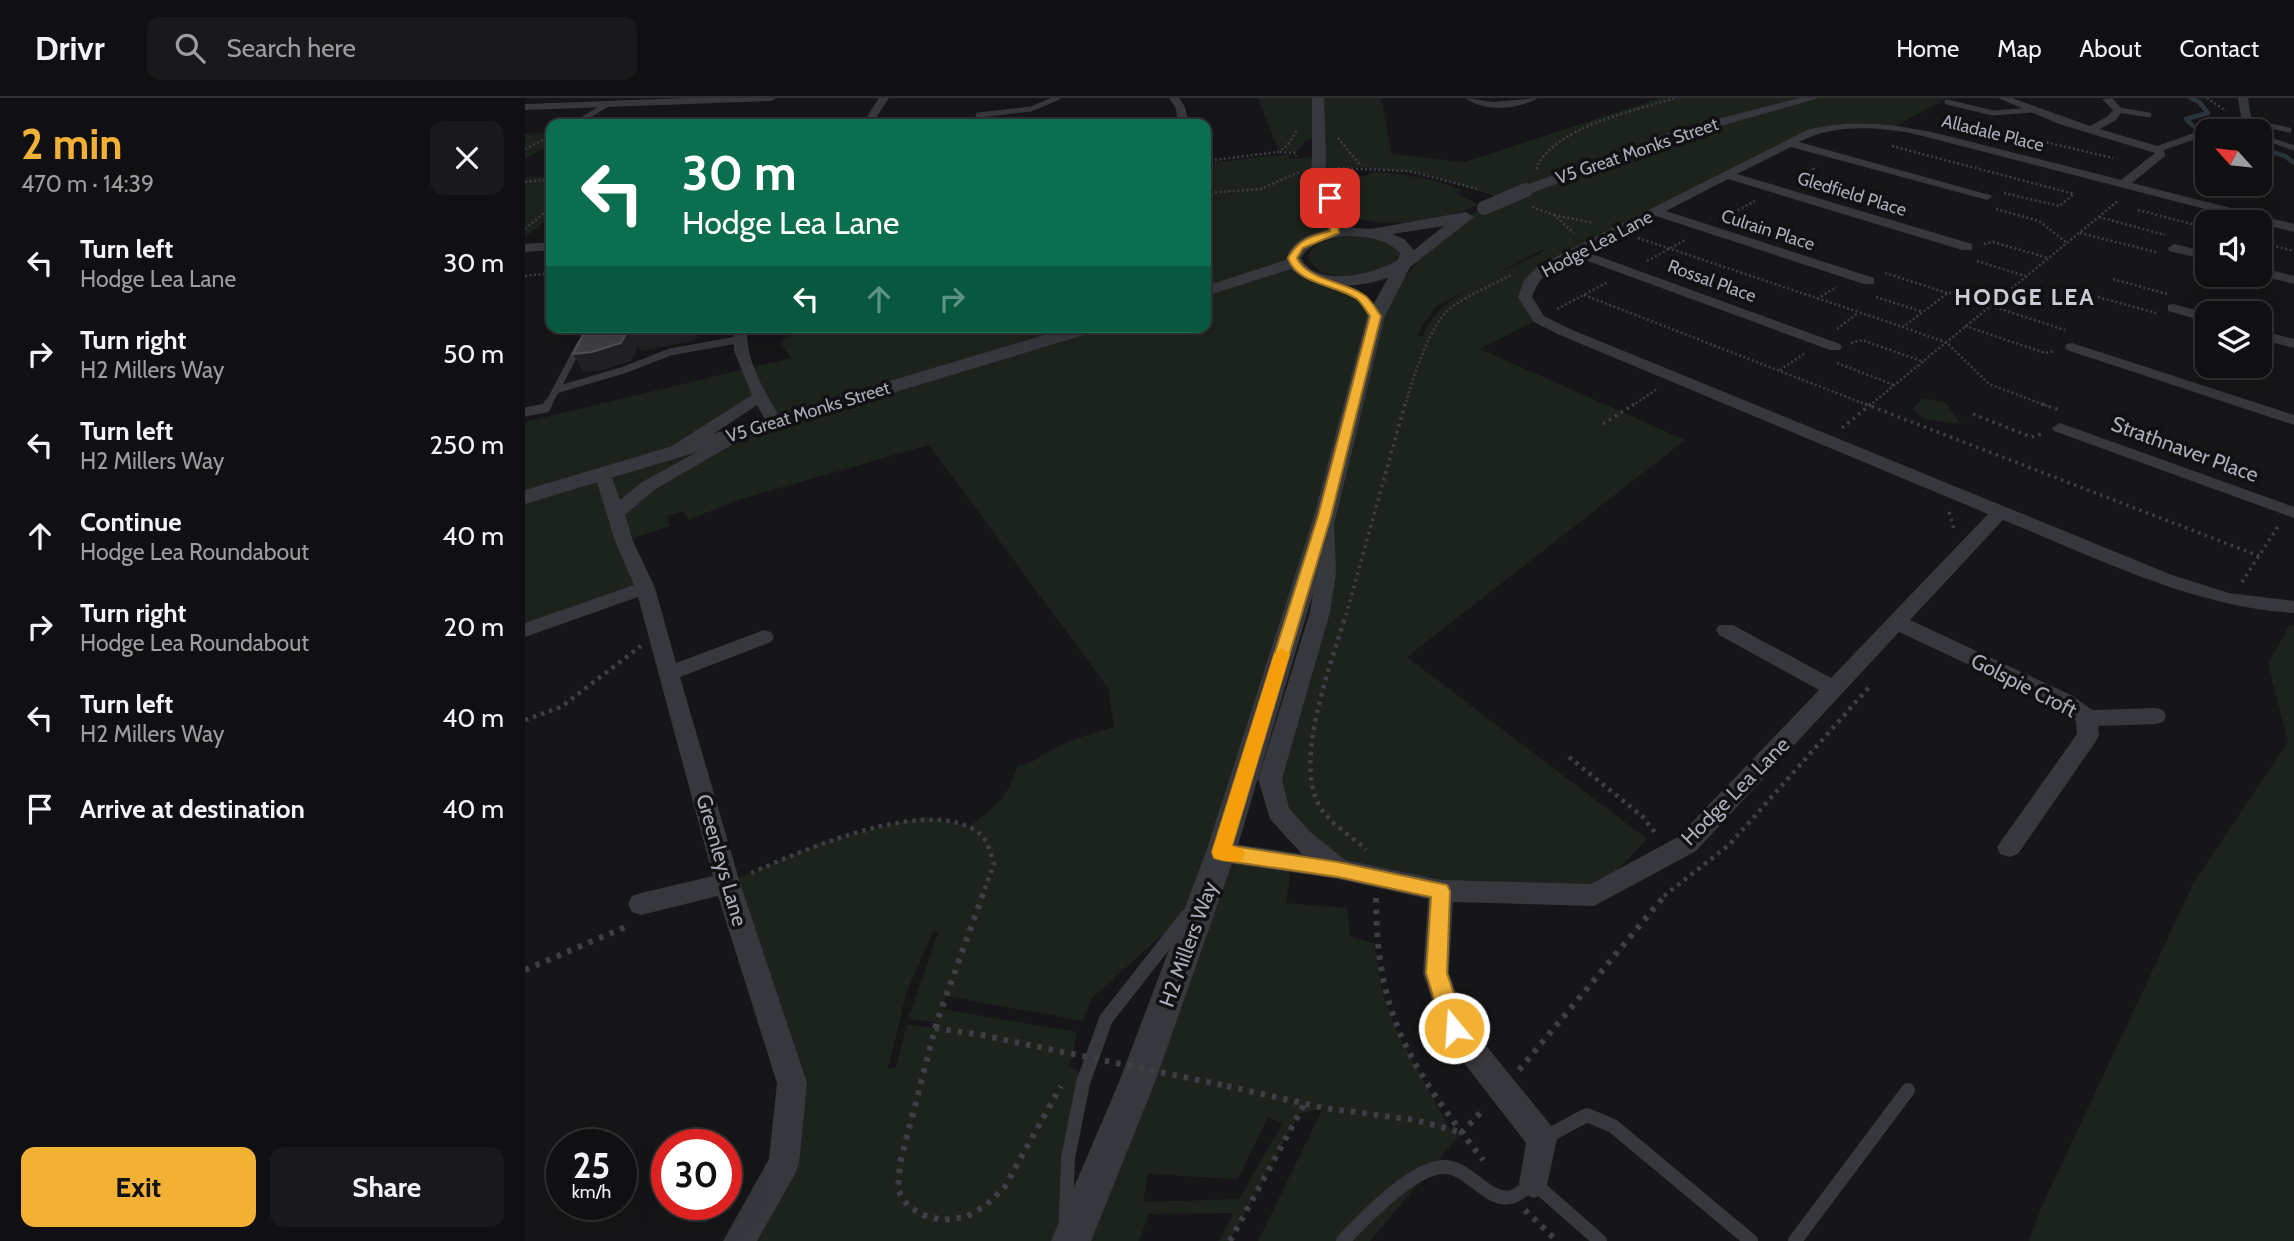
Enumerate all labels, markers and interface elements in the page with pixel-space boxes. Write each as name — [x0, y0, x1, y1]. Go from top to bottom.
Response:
search box — [147, 17, 637, 80]
text: Drivr — [35, 28, 105, 68]
icon: search — [171, 29, 209, 67]
text: Search here — [227, 32, 356, 64]
text: Home — [1896, 34, 1959, 63]
text: Map — [1997, 34, 2042, 63]
text: About — [2080, 34, 2142, 63]
text: Contact — [2180, 34, 2259, 63]
street label: Alladale Place — [1940, 110, 2046, 156]
street label: V5 Great Monks Street — [1553, 113, 1721, 189]
text: 2 min — [21, 118, 122, 170]
north arrow — [2195, 119, 2271, 196]
map controls — [2195, 119, 2272, 378]
button: close — [430, 121, 504, 195]
text: 30 m — [682, 143, 797, 202]
icon: left — [567, 147, 658, 238]
street label: Gledfield Place — [1795, 167, 1909, 221]
pin — [1300, 168, 1360, 228]
text: 470 m · 14:39 — [21, 170, 154, 198]
icon: arrive — [1311, 179, 1349, 217]
text: Hodge Lea Lane — [682, 203, 899, 242]
street label: Culrain Place — [1718, 205, 1818, 255]
street label: Hodge Lea Lane — [1538, 206, 1656, 282]
button: sound — [2195, 210, 2272, 287]
text: Turn left — [80, 233, 173, 265]
icon: left — [21, 244, 59, 282]
text: 30 m — [443, 247, 504, 279]
street label: Rossal Place — [1665, 255, 1759, 307]
text: Hodge Lea Lane — [80, 265, 236, 293]
icon: left — [787, 280, 825, 318]
icon: ahead — [860, 280, 898, 318]
icon: right — [933, 280, 971, 318]
district label: HODGE LEA — [1954, 283, 2096, 311]
button: layers — [2195, 301, 2272, 378]
text: Turn right — [80, 324, 186, 356]
icon: right — [21, 335, 59, 373]
text: 50 m — [443, 338, 504, 370]
text: H2 Millers Way — [80, 356, 224, 384]
street label: V5 Great Monks Street — [723, 377, 893, 447]
street label: Strathnaver Place — [2108, 411, 2262, 487]
text: Turn left — [80, 415, 173, 447]
icon: left — [21, 426, 59, 464]
text: 250 m — [430, 429, 504, 461]
text: H2 Millers Way — [80, 447, 224, 475]
text: Continue — [80, 506, 182, 538]
icon: ahead — [21, 517, 59, 555]
text: 40 m — [442, 520, 504, 552]
text: Hodge Lea Roundabout — [80, 538, 309, 566]
text: Turn right — [80, 597, 186, 629]
icon: right — [21, 608, 59, 646]
text: 20 m — [444, 611, 504, 643]
text: Hodge Lea Roundabout — [80, 629, 309, 657]
street label: Golspie Croft — [1967, 648, 2081, 722]
text: Turn left — [80, 688, 173, 720]
icon: left — [21, 699, 59, 737]
text: 40 m — [442, 702, 504, 734]
text: H2 Millers Way — [80, 720, 224, 748]
street label: Hodge Lea Lane — [1676, 732, 1794, 850]
icon: arrive — [21, 790, 59, 828]
street label: Greenleys Lane — [691, 791, 753, 929]
text: Arrive at destination — [80, 793, 305, 825]
text: 40 m — [442, 793, 504, 825]
street label: H2 Millers Way — [1154, 877, 1222, 1010]
position arrow — [1417, 991, 1491, 1065]
speed limit sign: 30 — [651, 1129, 742, 1220]
text: 25 — [573, 1144, 610, 1187]
button: Exit — [21, 1147, 256, 1227]
button: Share — [270, 1147, 504, 1227]
text: km/h — [572, 1181, 611, 1203]

